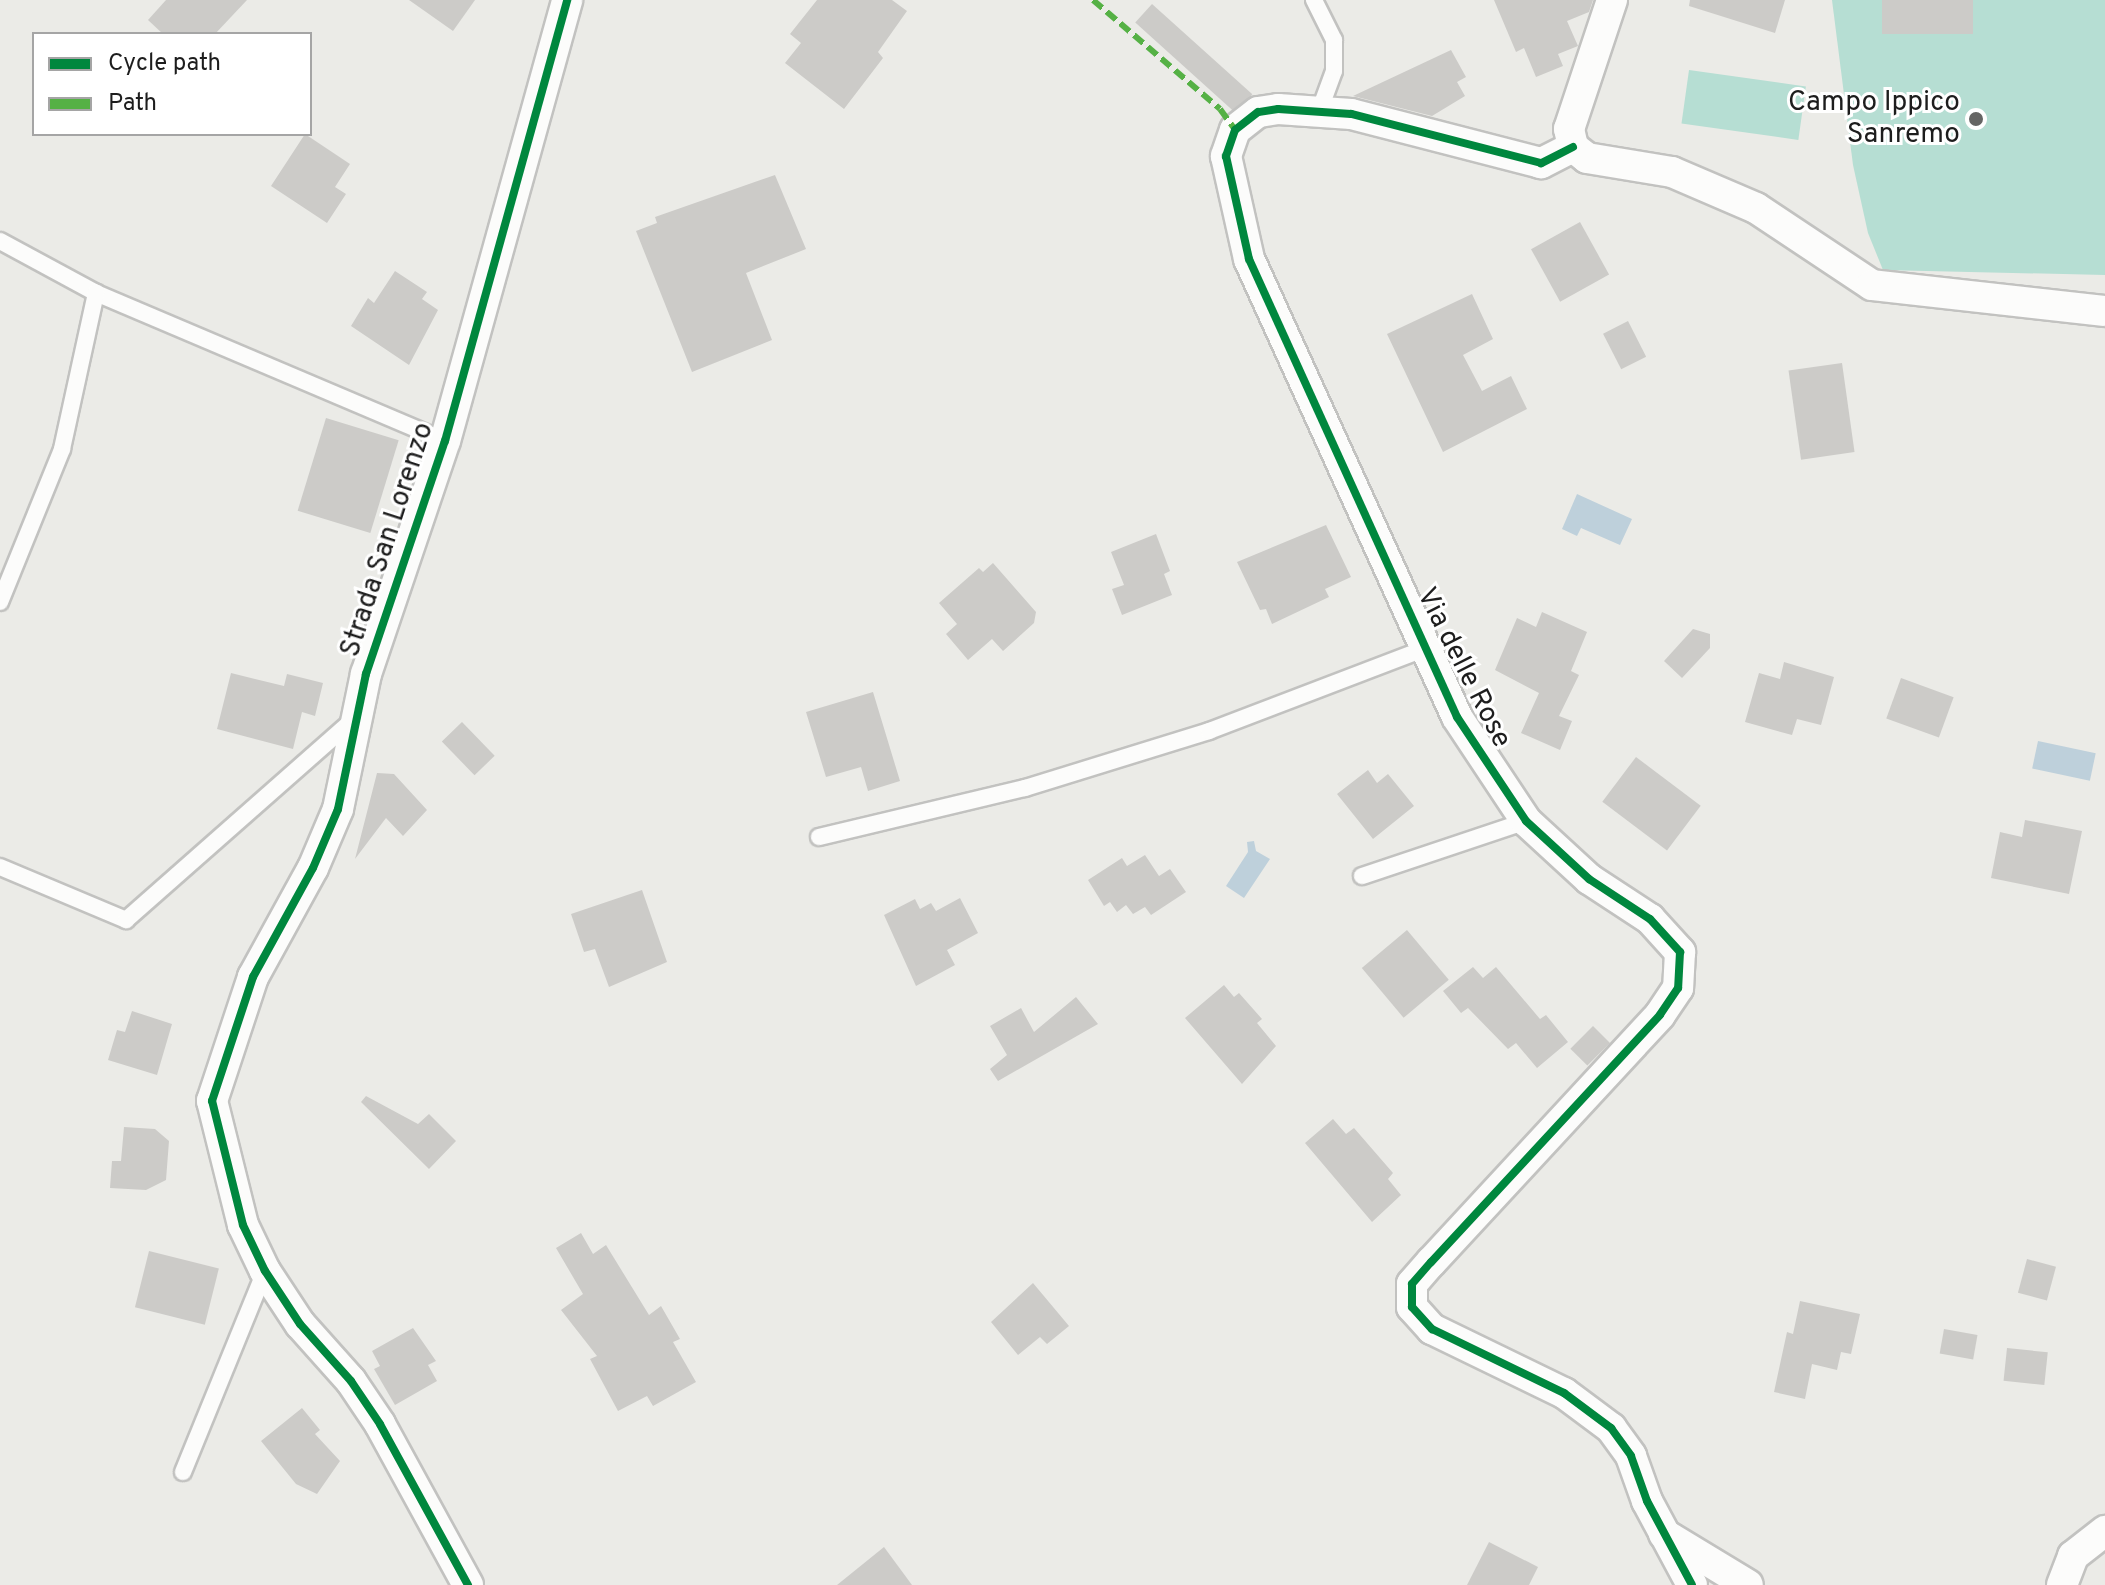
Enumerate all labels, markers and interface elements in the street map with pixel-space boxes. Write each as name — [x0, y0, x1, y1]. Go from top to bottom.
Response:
legend — [32, 32, 312, 136]
text: Cycle path — [108, 49, 221, 79]
place label: Campo Ippico Sanremo — [1788, 86, 1960, 152]
text: Path — [108, 89, 157, 119]
marker: Campo Ippico Sanremo — [1967, 110, 1985, 128]
street label: Strada San Lorenzo — [334, 418, 442, 662]
street label: Via delle Rose — [1408, 582, 1518, 754]

